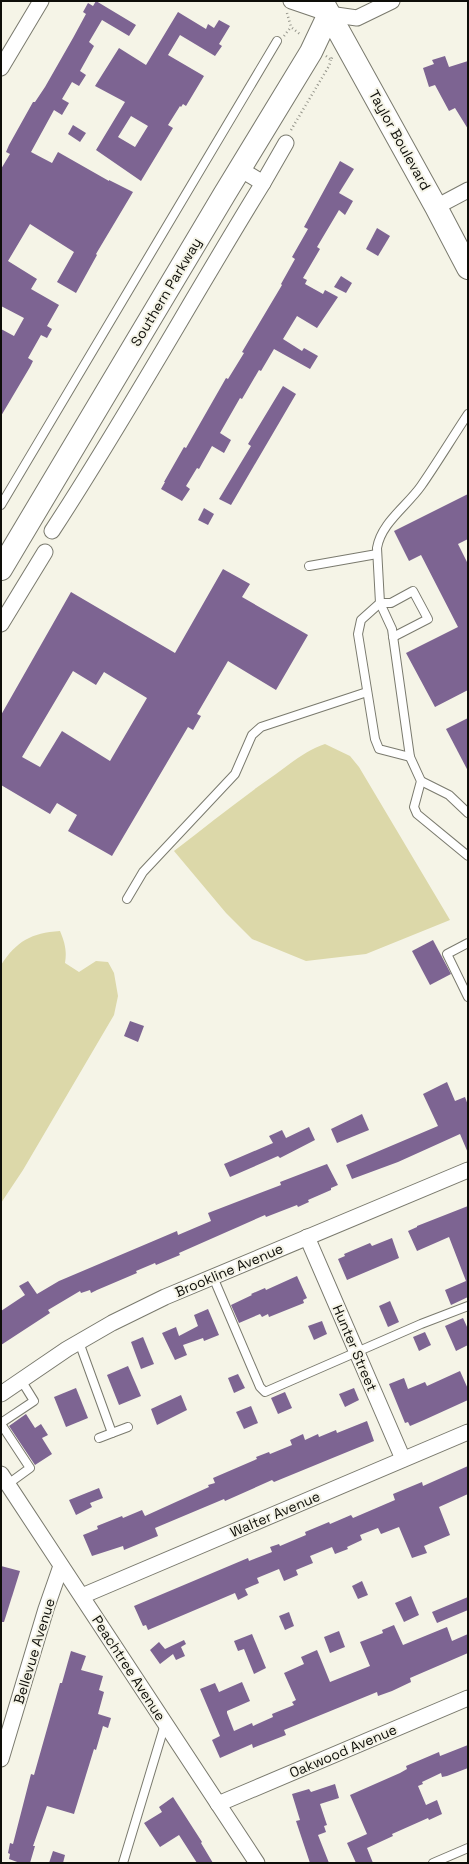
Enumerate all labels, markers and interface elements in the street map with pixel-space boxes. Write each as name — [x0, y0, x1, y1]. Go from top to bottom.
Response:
street label: Taylor Boulevard — [365, 87, 435, 193]
street label: Southern Parkway — [127, 235, 205, 349]
street label: Brookline Avenue — [172, 1239, 286, 1301]
street label: Hunter Street — [329, 1302, 381, 1394]
street label: Walter Avenue — [227, 1487, 323, 1541]
street label: Bellevue Avenue — [9, 1596, 59, 1706]
street label: Peachtree Avenue — [88, 1612, 170, 1724]
street label: Oakwood Avenue — [286, 1720, 400, 1782]

